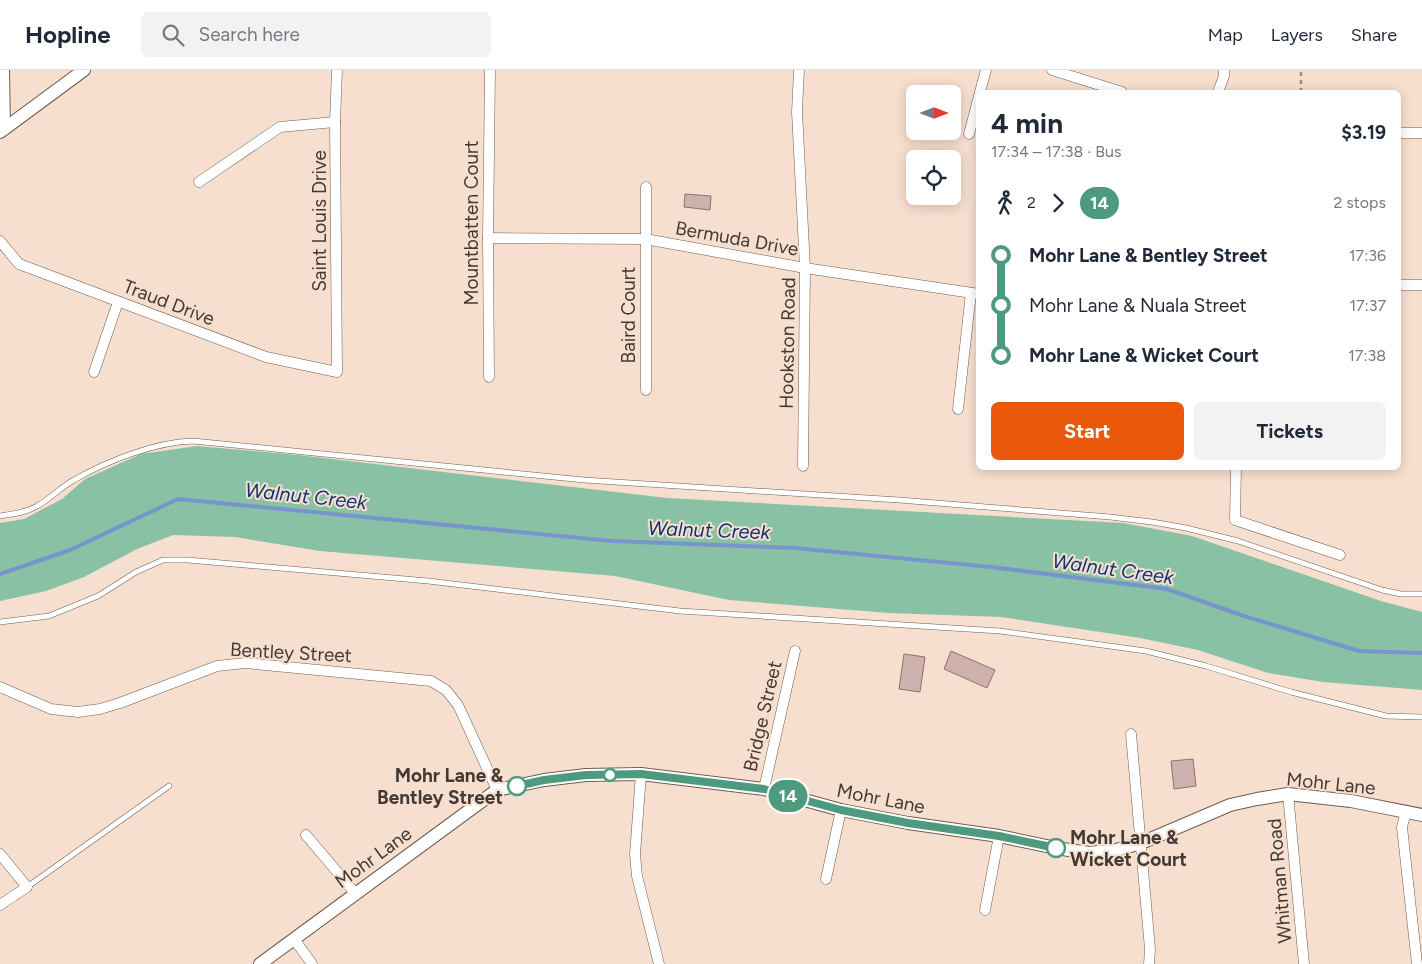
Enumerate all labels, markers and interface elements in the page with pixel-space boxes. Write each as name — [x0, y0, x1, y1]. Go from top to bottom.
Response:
search box — [141, 12, 491, 57]
text: Hopline — [25, 20, 111, 49]
icon: search — [159, 21, 187, 49]
text: Search here — [199, 23, 300, 46]
text: Map — [1208, 24, 1243, 46]
text: Layers — [1271, 24, 1323, 46]
text: Share — [1351, 24, 1397, 46]
north arrow — [906, 85, 961, 140]
map controls — [906, 85, 961, 205]
text: 4 min — [991, 106, 1063, 140]
text: $3.19 — [1341, 121, 1386, 144]
street label: Mountbatten Court — [460, 140, 483, 306]
text: 17:34 – 17:38 · Bus — [991, 142, 1122, 161]
street label: Saint Louis Drive — [308, 150, 331, 292]
button: locate — [906, 150, 961, 205]
icon: walk — [991, 189, 1019, 217]
icon: forward — [1044, 189, 1072, 217]
text: 14 — [1090, 192, 1109, 214]
text: 2 — [1027, 193, 1036, 212]
text: 2 stops — [1333, 193, 1386, 212]
street label: Bermuda Drive — [674, 216, 800, 261]
text: Mohr Lane & Bentley Street — [1029, 244, 1268, 267]
text: 17:36 — [1349, 246, 1386, 265]
street label: Baird Court — [617, 267, 640, 363]
street label: Traud Drive — [120, 275, 218, 330]
street label: Hookston Road — [775, 277, 800, 409]
text: Mohr Lane & Nuala Street — [1029, 294, 1247, 317]
text: 17:37 — [1349, 296, 1386, 315]
text: Mohr Lane & Wicket Court — [1029, 344, 1259, 367]
text: 17:38 — [1348, 346, 1386, 365]
button: Start — [991, 402, 1184, 460]
button: Tickets — [1194, 402, 1386, 460]
water label: Walnut Creek — [244, 478, 369, 514]
water label: Walnut Creek — [647, 516, 772, 544]
water label: Walnut Creek — [1051, 549, 1177, 590]
street label: Bentley Street — [229, 638, 352, 667]
street label: Bridge Street — [739, 658, 786, 774]
place label: Mohr Lane & Bentley Street — [377, 764, 504, 809]
street label: Mohr Lane — [1285, 767, 1377, 800]
unlabelled marker — [603, 768, 617, 782]
marker: Mohr Lane & Bentley Street — [507, 776, 527, 796]
street label: Mohr Lane — [835, 779, 927, 818]
line badge: 14 — [766, 780, 810, 812]
text: 14 — [779, 785, 798, 807]
street label: Whitman Road — [1263, 818, 1296, 944]
street label: Mohr Lane — [330, 822, 416, 893]
place label: Mohr Lane & Wicket Court — [1070, 826, 1187, 871]
marker: Mohr Lane & Wicket Court — [1046, 838, 1066, 858]

